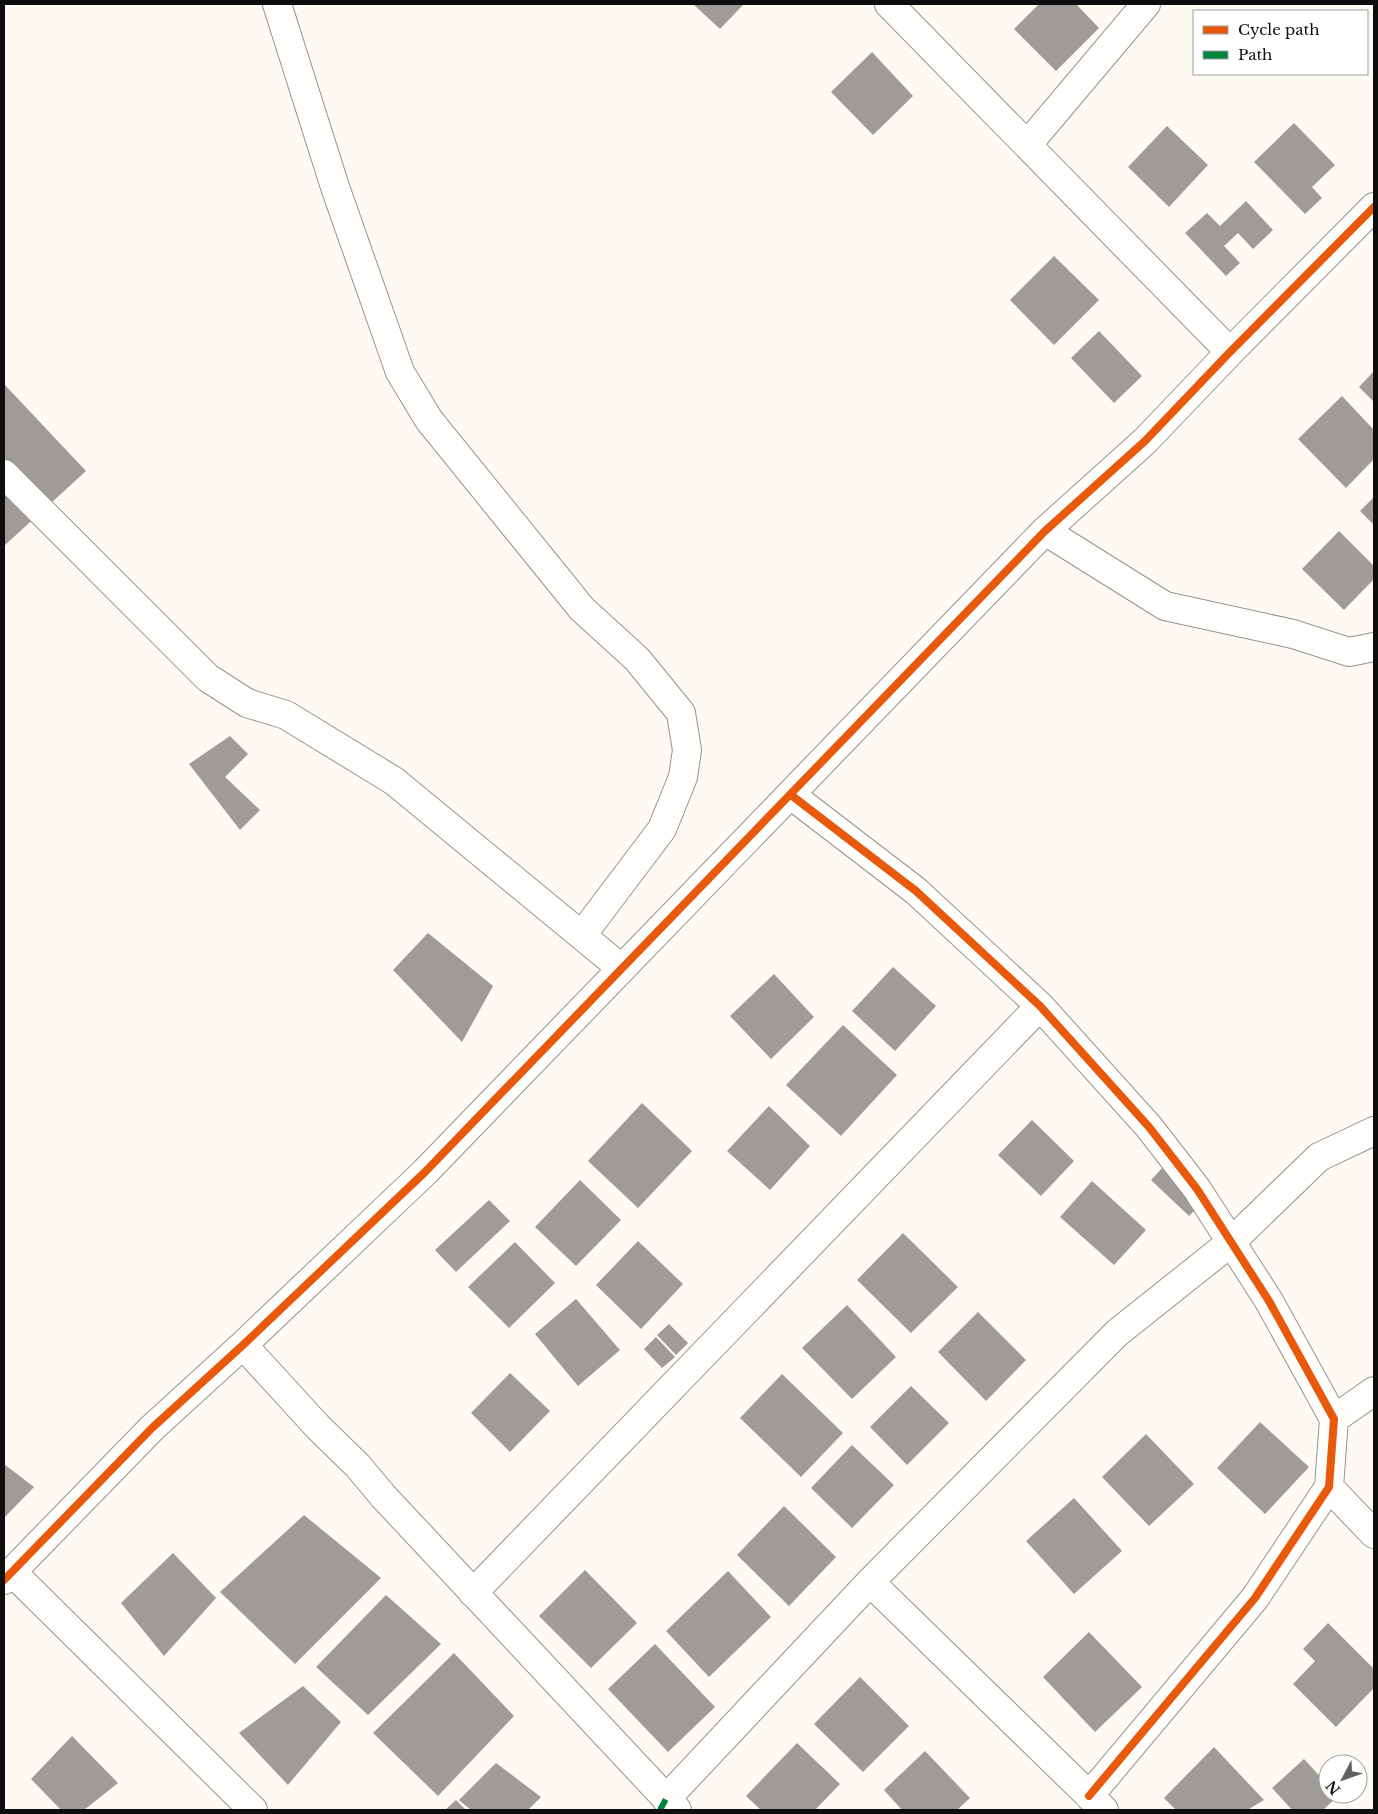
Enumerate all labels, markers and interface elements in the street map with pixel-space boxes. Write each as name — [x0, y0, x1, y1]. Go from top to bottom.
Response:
legend — [1193, 10, 1368, 75]
text: Cycle path — [1238, 20, 1320, 39]
text: Path — [1238, 45, 1272, 64]
north arrow — [1318, 1754, 1368, 1804]
text: N — [1322, 1777, 1344, 1798]

